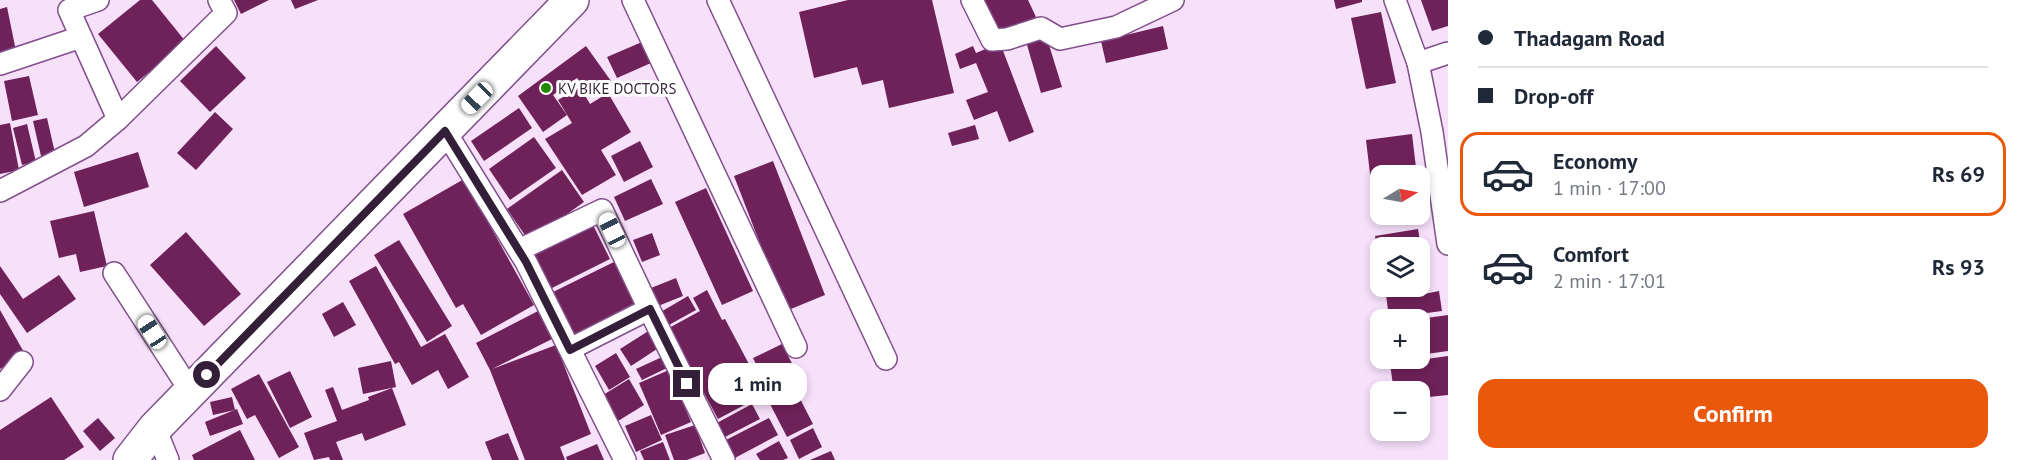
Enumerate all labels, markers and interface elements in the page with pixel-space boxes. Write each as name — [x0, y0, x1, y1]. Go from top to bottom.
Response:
text: Thadagam Road — [1514, 24, 1665, 52]
car — [458, 79, 496, 117]
place label: KV BIKE DOCTORS — [558, 79, 677, 98]
marker: KV BIKE DOCTORS — [539, 81, 553, 95]
text: Drop-off — [1514, 82, 1593, 110]
icon: car — [1481, 147, 1535, 201]
text: Economy — [1553, 147, 1637, 175]
text: Rs 69 — [1932, 160, 1985, 188]
north arrow — [1370, 165, 1430, 225]
map controls — [1370, 165, 1430, 441]
text: 1 min · 17:00 — [1553, 175, 1666, 201]
car — [596, 210, 628, 250]
button: layers — [1370, 237, 1430, 297]
icon: car — [1481, 240, 1535, 294]
text: Comfort — [1553, 240, 1629, 268]
text: Rs 93 — [1932, 253, 1985, 281]
text: 2 min · 17:01 — [1553, 268, 1666, 294]
button: + — [1370, 309, 1430, 369]
car — [135, 312, 169, 352]
route start — [193, 361, 220, 388]
callout: 1 min — [708, 363, 807, 405]
route end — [673, 370, 700, 397]
text: 1 min — [733, 371, 782, 397]
button: Confirm — [1478, 379, 1988, 448]
button: − — [1370, 381, 1430, 441]

